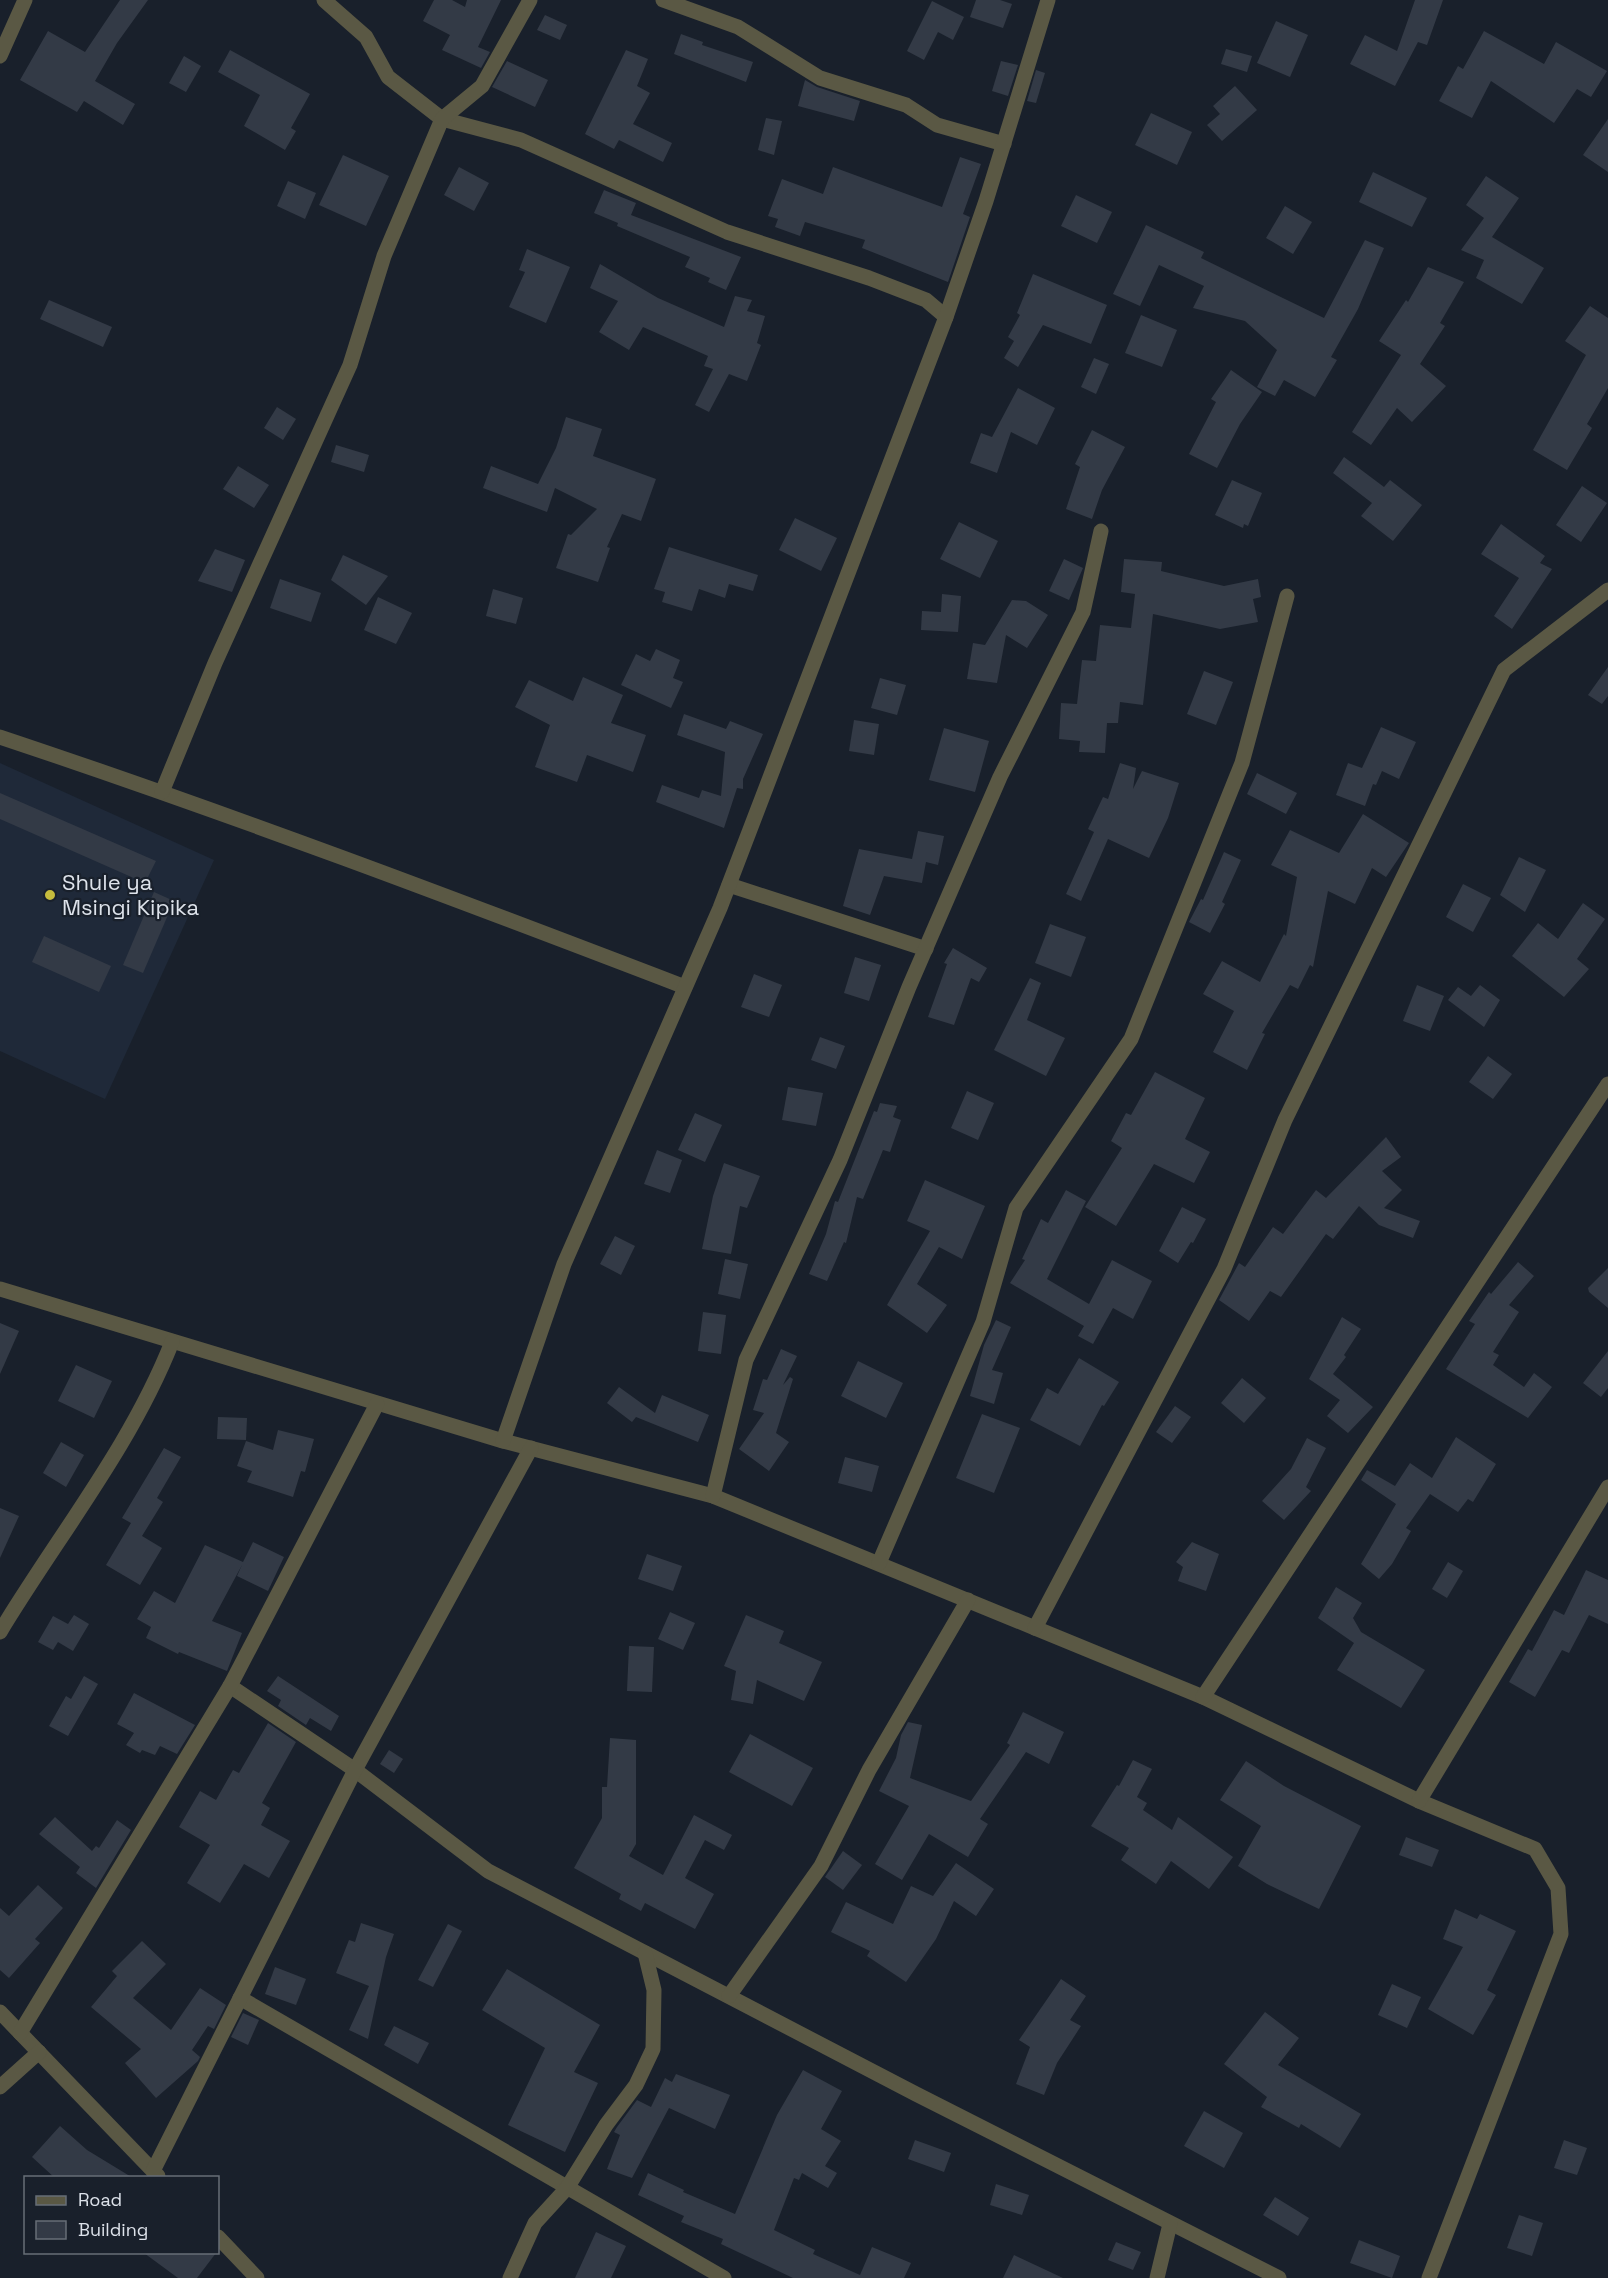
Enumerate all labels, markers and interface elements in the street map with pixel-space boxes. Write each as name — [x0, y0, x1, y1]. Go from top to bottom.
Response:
place label: Shule ya Msingi Kipika — [62, 868, 200, 921]
marker: Shule ya Msingi Kipika — [43, 888, 57, 902]
legend — [24, 2176, 219, 2254]
text: Road — [78, 2188, 122, 2211]
text: Building — [78, 2218, 148, 2241]

